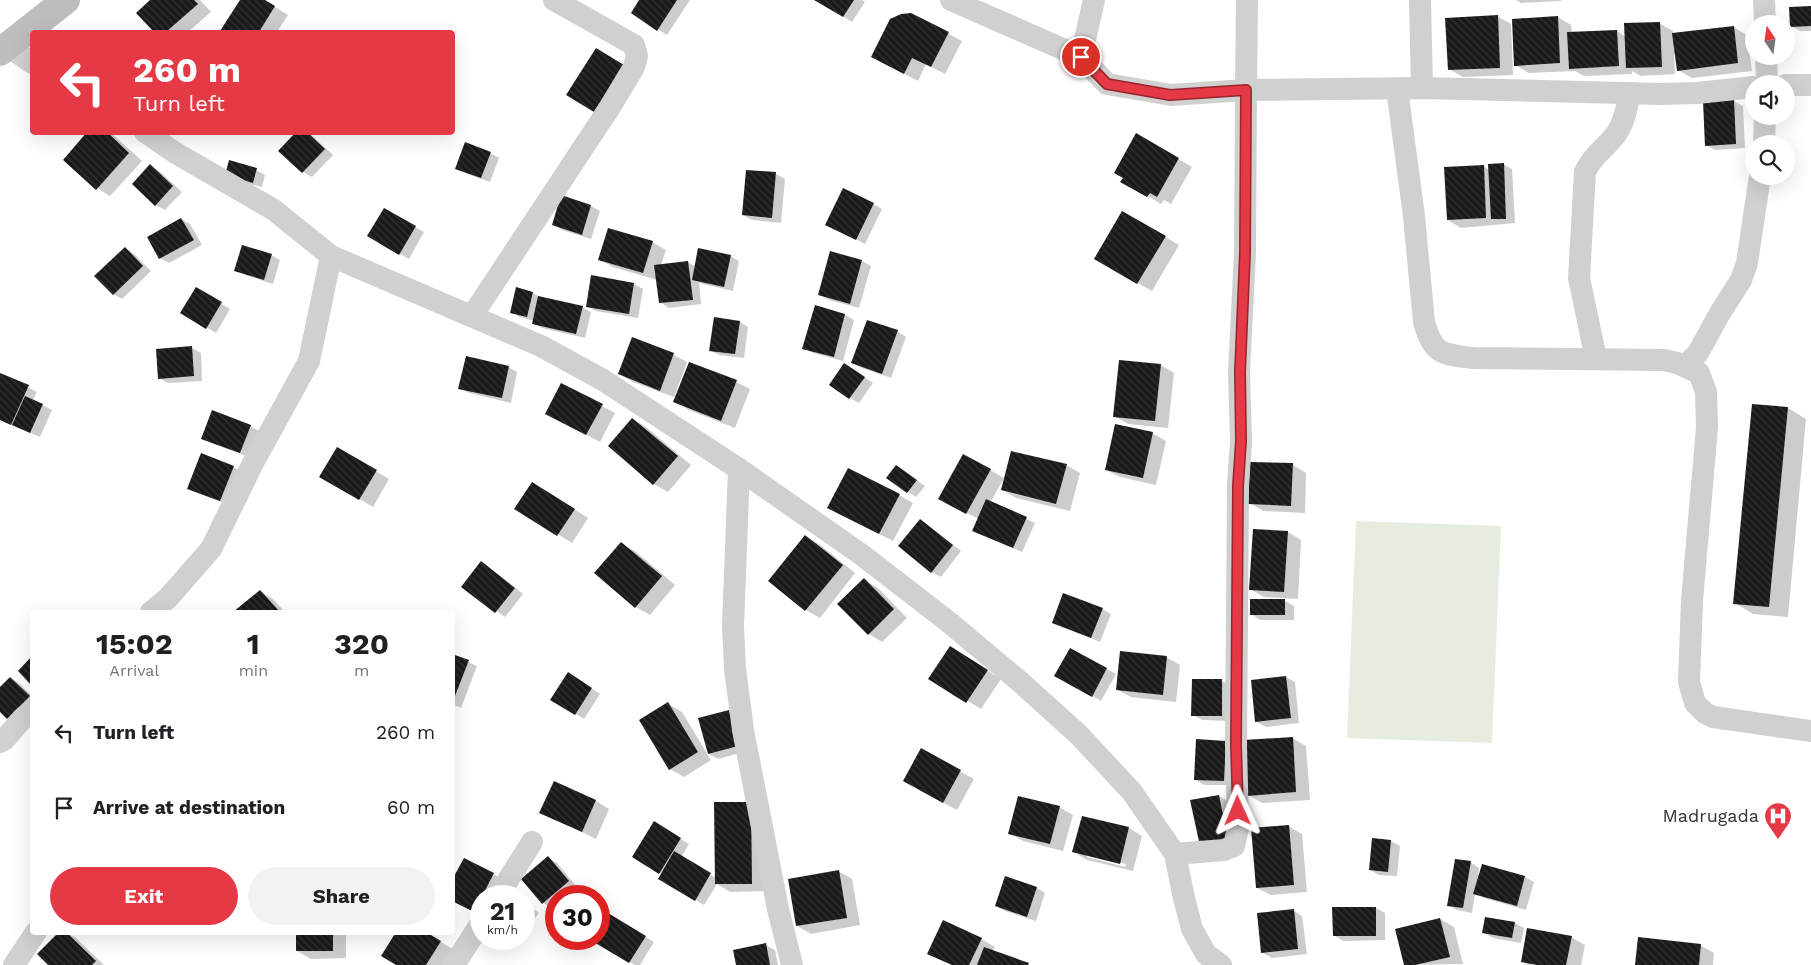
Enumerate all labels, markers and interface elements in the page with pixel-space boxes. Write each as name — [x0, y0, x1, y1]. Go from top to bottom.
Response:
north arrow — [1745, 15, 1795, 65]
map controls — [1745, 15, 1795, 185]
pin — [1060, 36, 1102, 78]
icon: arrive — [1067, 43, 1095, 71]
text: 260 m — [133, 49, 241, 91]
icon: left — [50, 50, 115, 115]
button: sound — [1745, 75, 1795, 125]
text: Turn left — [133, 91, 225, 116]
button: search — [1745, 135, 1795, 185]
text: 15:02 — [96, 626, 173, 661]
text: 1 — [247, 626, 260, 661]
text: 320 — [334, 626, 389, 661]
text: Arrival — [109, 661, 159, 680]
text: min — [239, 661, 268, 680]
text: m — [354, 661, 369, 680]
icon: left — [50, 719, 78, 747]
text: Turn left — [93, 721, 174, 744]
text: 260 m — [376, 721, 435, 744]
position arrow — [1211, 784, 1263, 836]
icon: arrive — [50, 794, 78, 822]
text: Arrive at destination — [93, 796, 285, 819]
text: 60 m — [387, 796, 435, 819]
hospital icon: Madrugada — [1763, 801, 1793, 840]
place label: Madrugada — [1663, 805, 1759, 826]
button: Exit — [50, 867, 238, 925]
button: Share — [248, 867, 435, 925]
speed limit sign: 30 — [545, 885, 610, 950]
text: 21 — [490, 897, 515, 926]
text: km/h — [487, 923, 518, 937]

